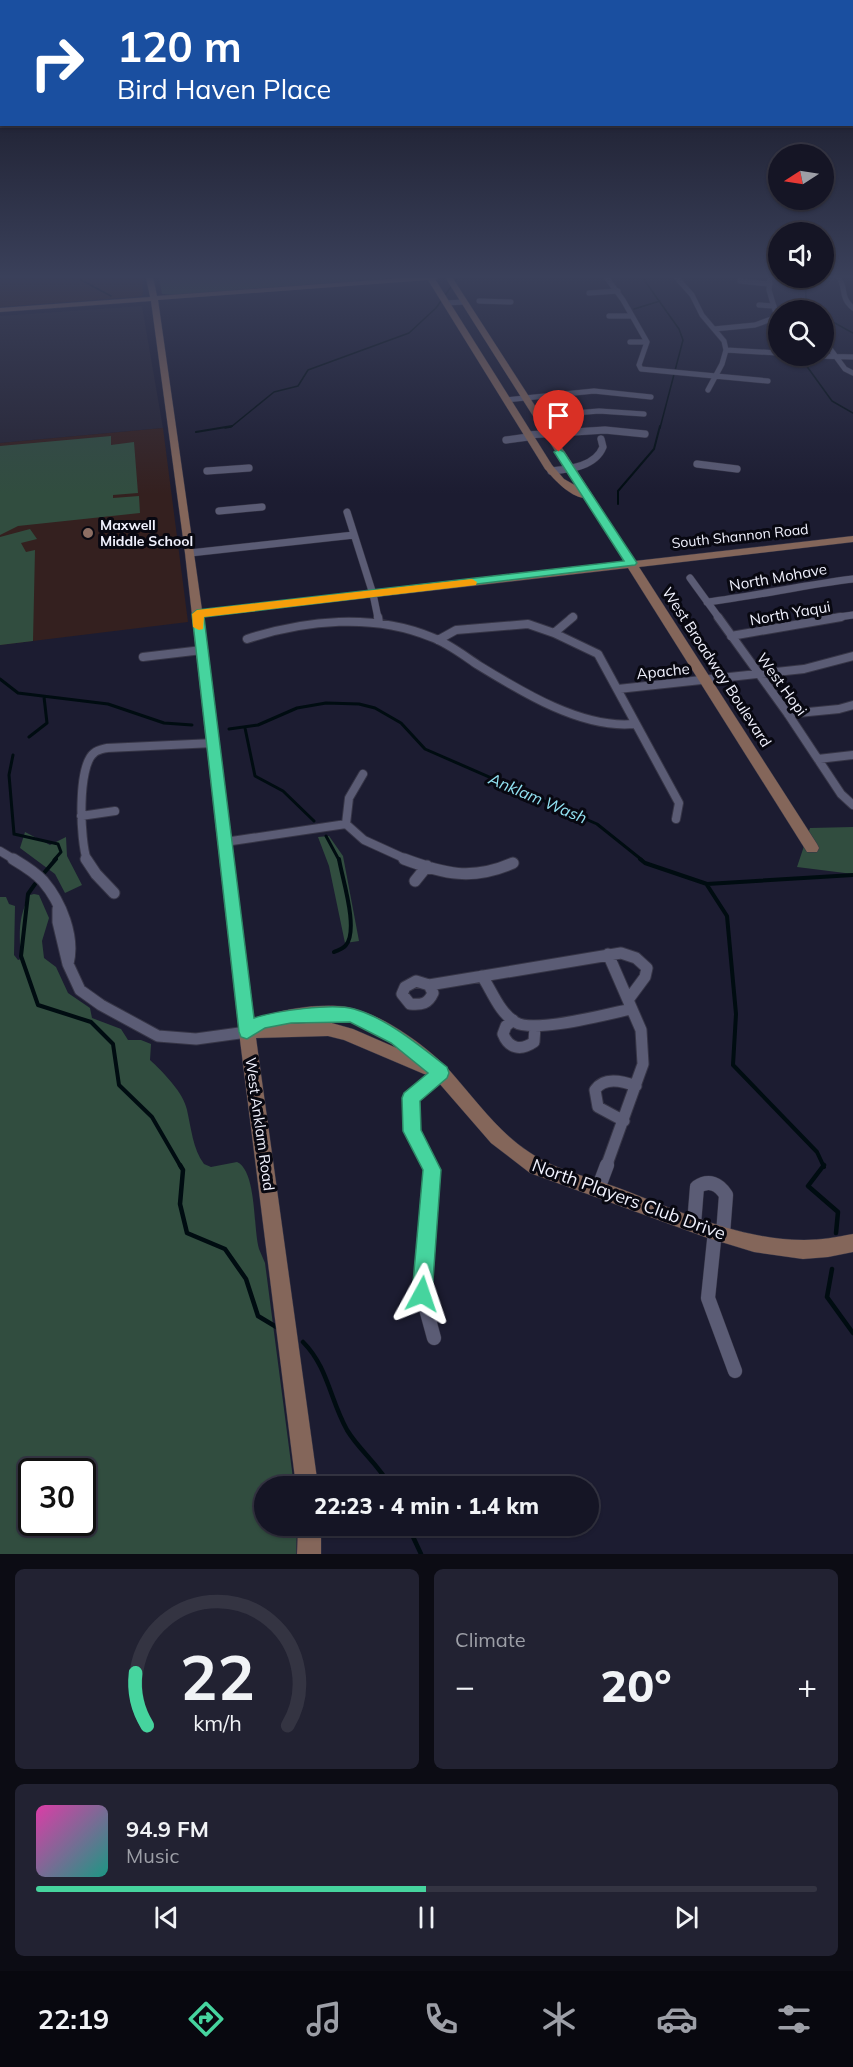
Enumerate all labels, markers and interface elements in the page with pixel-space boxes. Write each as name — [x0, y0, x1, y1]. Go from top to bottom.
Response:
text: 120 m — [117, 20, 242, 73]
icon: right — [18, 24, 96, 102]
text: Bird Haven Place — [117, 72, 331, 106]
north arrow — [768, 144, 834, 210]
map controls — [768, 144, 834, 366]
button: sound — [768, 222, 834, 288]
button: search — [768, 300, 834, 366]
pin — [533, 390, 584, 452]
icon: arrive — [542, 399, 575, 432]
place label: Maxwell Middle School — [100, 516, 193, 550]
street label: South Shannon Road — [671, 520, 809, 552]
marker: Maxwell Middle School — [81, 526, 95, 540]
street label: North Mohave — [728, 559, 828, 595]
street label: West Broadway Boulevard — [658, 584, 776, 750]
street label: North Yaqui — [748, 597, 832, 629]
street label: West Hopi — [753, 649, 811, 719]
street label: Apache — [635, 659, 691, 683]
water label: Anklam Wash — [485, 768, 590, 828]
street label: West Anklam Road — [241, 1056, 279, 1192]
street label: North Players Club Drive — [529, 1153, 729, 1245]
position arrow — [390, 1262, 454, 1326]
speed limit sign: 30 — [18, 1458, 96, 1536]
text: 22:23 · 4 min · 1.4 km — [314, 1492, 539, 1520]
text: Climate — [455, 1627, 526, 1652]
text: 22 — [180, 1637, 254, 1716]
text: 20° — [600, 1657, 672, 1713]
text: − — [455, 1665, 475, 1706]
text: + — [797, 1665, 817, 1706]
text: km/h — [193, 1709, 241, 1736]
text: 94.9 FM — [126, 1815, 209, 1843]
text: Music — [126, 1843, 179, 1868]
icon: previous — [150, 1901, 183, 1934]
icon: pause — [410, 1901, 443, 1934]
icon: next — [670, 1901, 703, 1934]
icon: directions — [185, 1998, 227, 2040]
icon: music — [303, 1998, 345, 2040]
icon: phone — [420, 1998, 462, 2040]
icon: climate — [538, 1998, 580, 2040]
icon: car — [656, 1998, 698, 2040]
icon: filters — [773, 1998, 815, 2040]
text: 22:19 — [38, 2002, 109, 2036]

